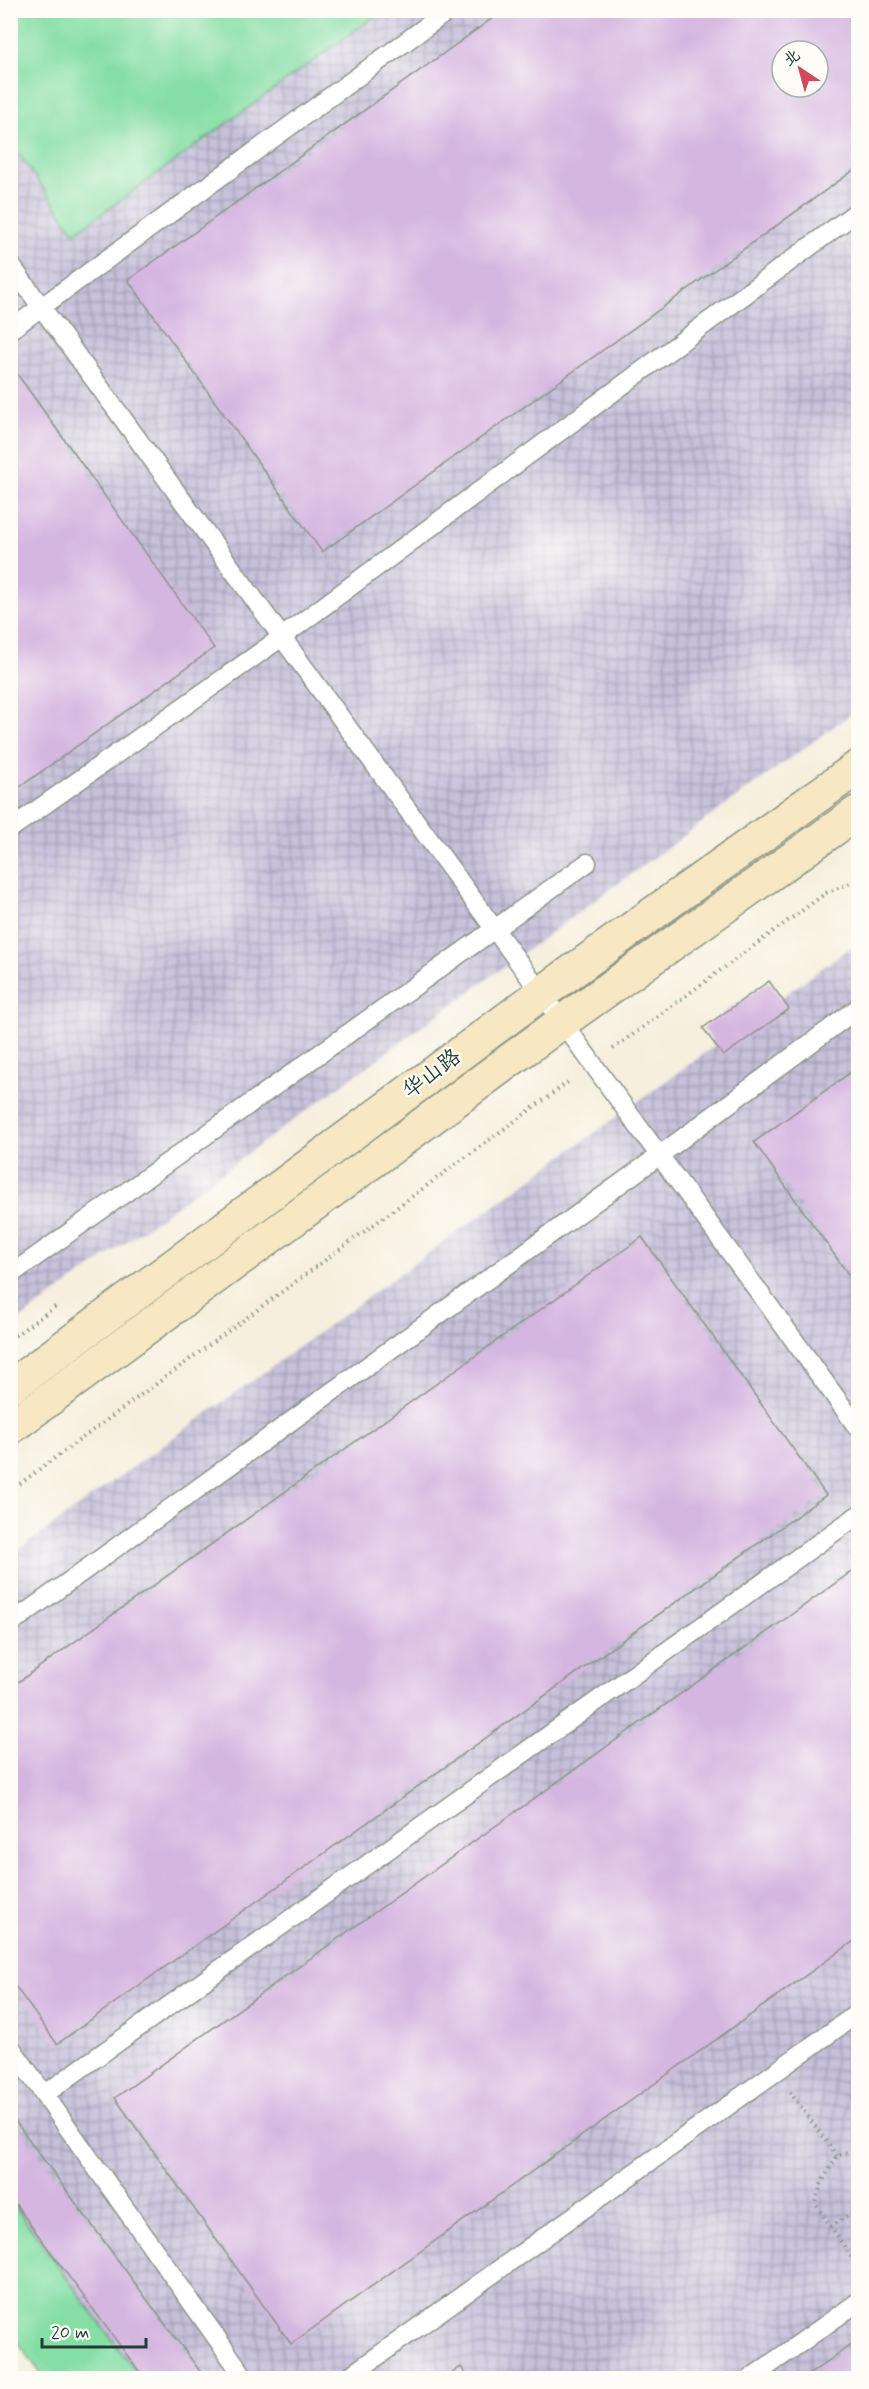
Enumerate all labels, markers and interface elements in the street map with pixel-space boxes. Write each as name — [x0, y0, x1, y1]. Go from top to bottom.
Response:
north arrow — [770, 39, 830, 99]
text: 北 — [779, 45, 805, 71]
street label: 华山路 — [397, 1043, 467, 1105]
scale bar — [42, 2311, 146, 2349]
text: 20 m — [51, 2321, 89, 2345]

